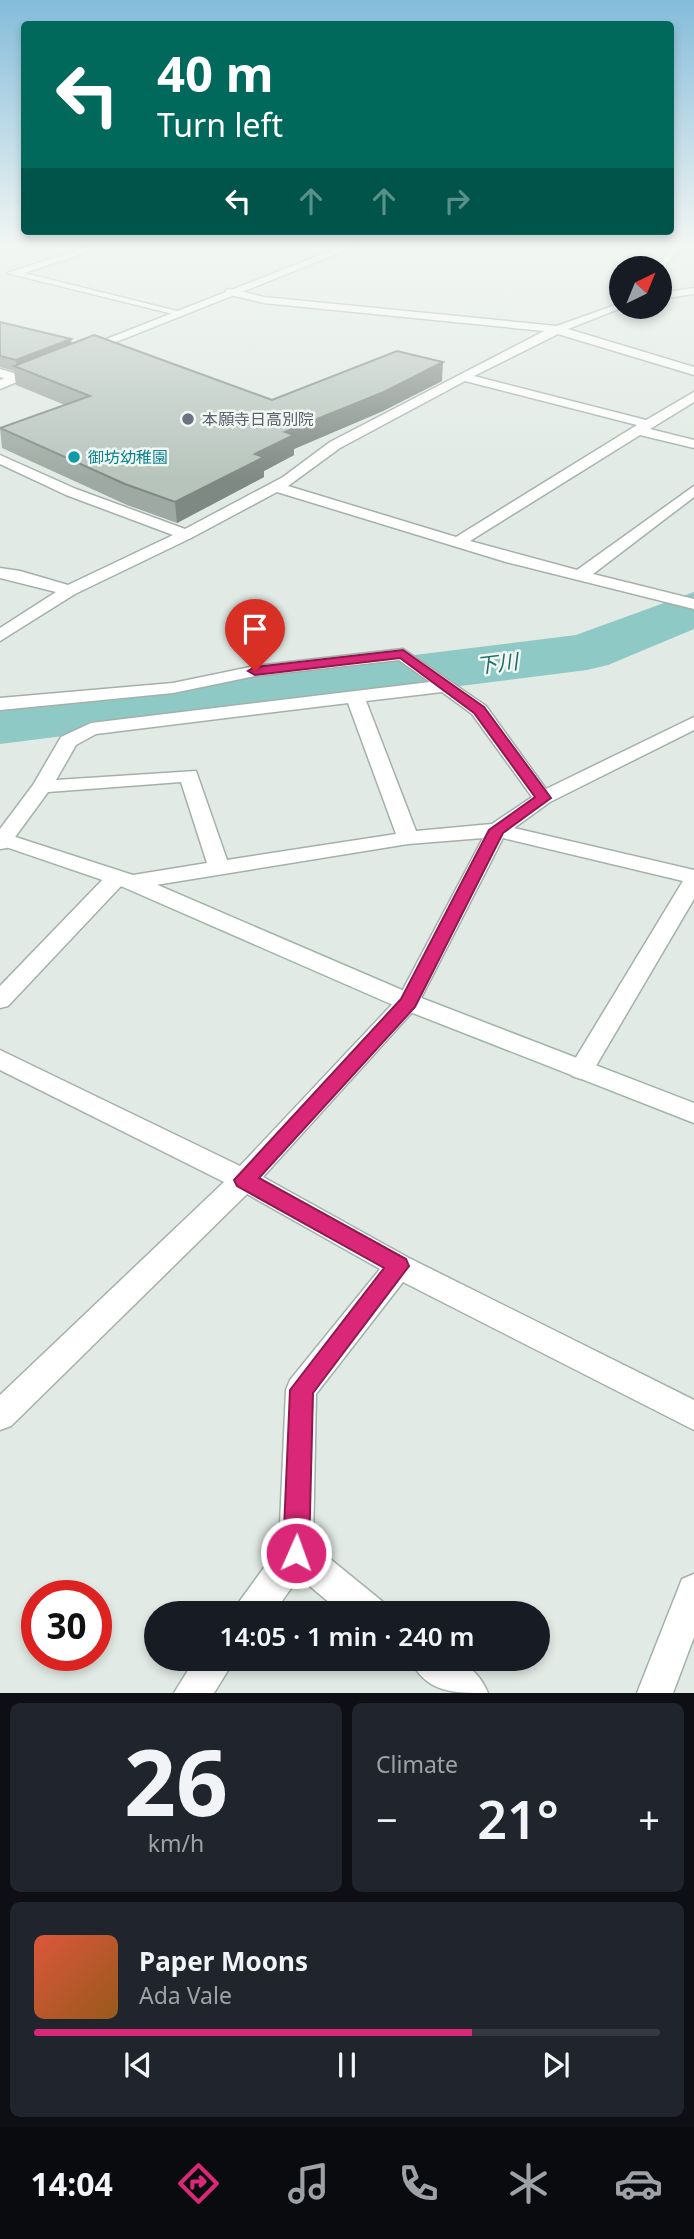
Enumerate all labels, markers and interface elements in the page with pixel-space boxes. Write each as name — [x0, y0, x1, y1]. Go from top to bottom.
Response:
text: 40 m — [157, 40, 274, 106]
icon: left — [42, 49, 133, 140]
text: Turn left — [157, 103, 283, 146]
icon: left — [219, 182, 257, 220]
icon: ahead — [292, 182, 330, 220]
icon: ahead — [365, 182, 403, 220]
icon: right — [438, 182, 476, 220]
north arrow — [609, 256, 672, 318]
map controls — [609, 256, 672, 319]
place label: 本願寺日高別院 — [202, 408, 314, 430]
marker: 本願寺日高別院 — [180, 411, 196, 427]
place label: 御坊幼稚園 — [88, 446, 168, 468]
marker: 御坊幼稚園 — [66, 449, 82, 465]
pin — [225, 599, 285, 671]
icon: arrive — [236, 610, 274, 648]
water label: 下川 — [474, 646, 522, 679]
position arrow — [259, 1516, 333, 1590]
speed limit sign: 30 — [21, 1580, 112, 1671]
text: 14:05 · 1 min · 240 m — [220, 1618, 474, 1654]
text: 26 — [124, 1719, 228, 1843]
text: Climate — [376, 1748, 458, 1780]
text: 21° — [477, 1783, 559, 1854]
text: − — [376, 1793, 398, 1845]
text: + — [638, 1793, 660, 1845]
text: km/h — [148, 1827, 204, 1859]
text: Paper Moons — [139, 1943, 308, 1979]
text: Ada Vale — [139, 1979, 232, 2011]
icon: previous — [119, 2046, 157, 2084]
icon: pause — [328, 2046, 366, 2084]
icon: next — [537, 2046, 575, 2084]
icon: directions — [174, 2159, 223, 2208]
icon: music — [284, 2159, 333, 2208]
icon: phone — [394, 2159, 443, 2208]
icon: climate — [504, 2159, 553, 2208]
icon: car — [614, 2159, 663, 2208]
text: 14:04 — [31, 2162, 113, 2205]

